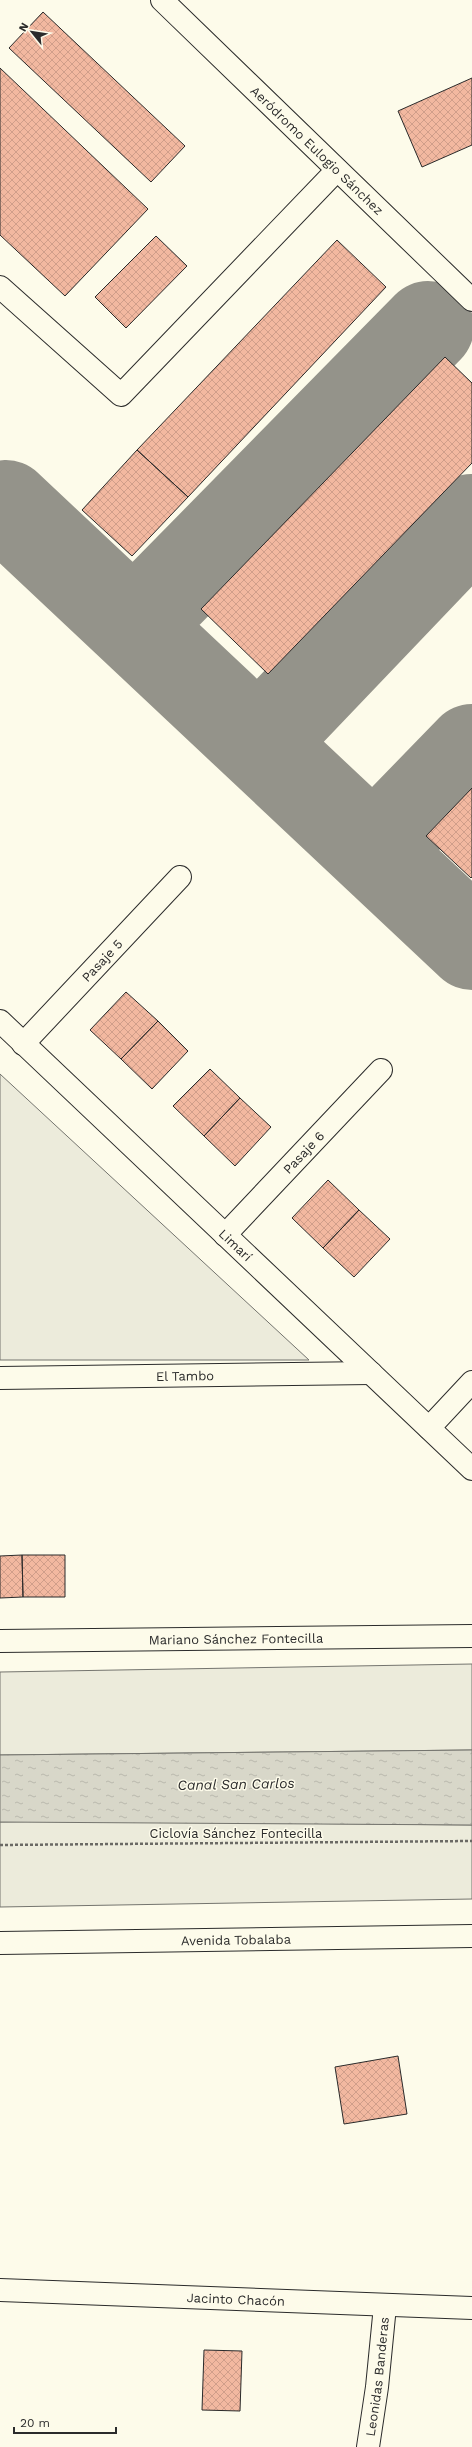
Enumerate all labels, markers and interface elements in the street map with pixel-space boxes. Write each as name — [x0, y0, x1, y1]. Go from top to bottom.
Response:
north arrow — [12, 12, 52, 52]
text: N — [16, 20, 31, 34]
street label: Aeródromo Eulogio Sánchez — [247, 83, 386, 218]
street label: Pasaje 5 — [79, 936, 126, 985]
street label: Pasaje 6 — [280, 1128, 327, 1177]
street label: Limarí — [216, 1226, 255, 1265]
street label: El Tambo — [156, 1368, 214, 1384]
street label: Mariano Sánchez Fontecilla — [149, 1631, 324, 1647]
water label: Canal San Carlos — [177, 1775, 295, 1793]
street label: Ciclovía Sánchez Fontecilla — [150, 1826, 323, 1841]
street label: Avenida Tobalaba — [181, 1932, 292, 1948]
street label: Jacinto Chacón — [186, 2290, 285, 2309]
street label: Leonidas Banderas — [363, 2316, 392, 2437]
scale bar — [14, 2409, 116, 2435]
text: 20 m — [20, 2416, 50, 2430]

